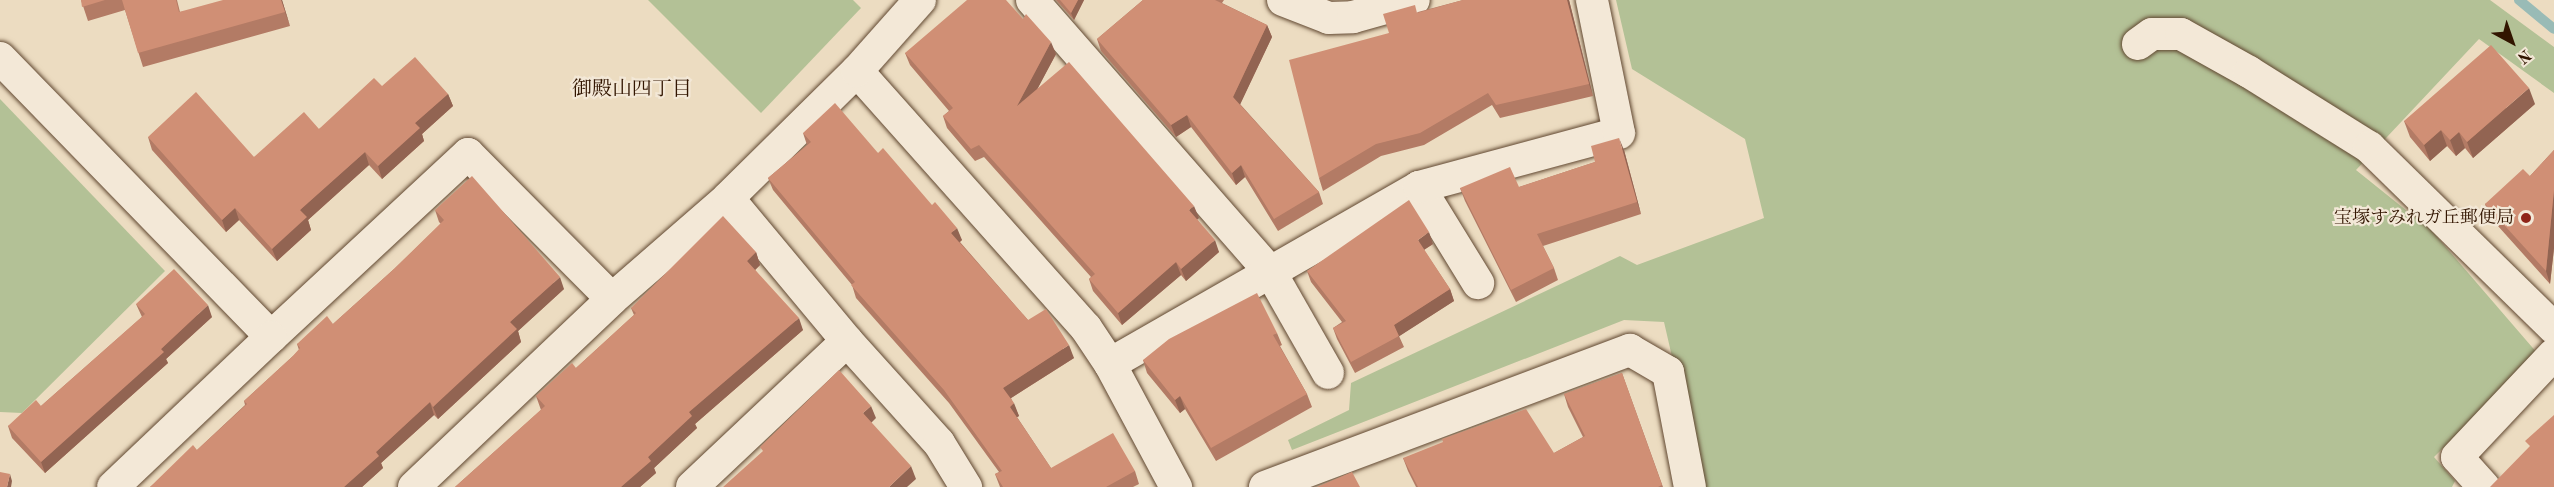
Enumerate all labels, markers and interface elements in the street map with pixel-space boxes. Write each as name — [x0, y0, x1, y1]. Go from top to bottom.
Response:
north arrow — [2482, 12, 2542, 72]
text: N — [2514, 46, 2533, 66]
district label: 御殿山四丁目 — [572, 78, 692, 102]
place label: 宝塚すみれガ丘郵便局 — [2334, 207, 2514, 229]
marker: 宝塚すみれガ丘郵便局 — [2519, 211, 2533, 225]

